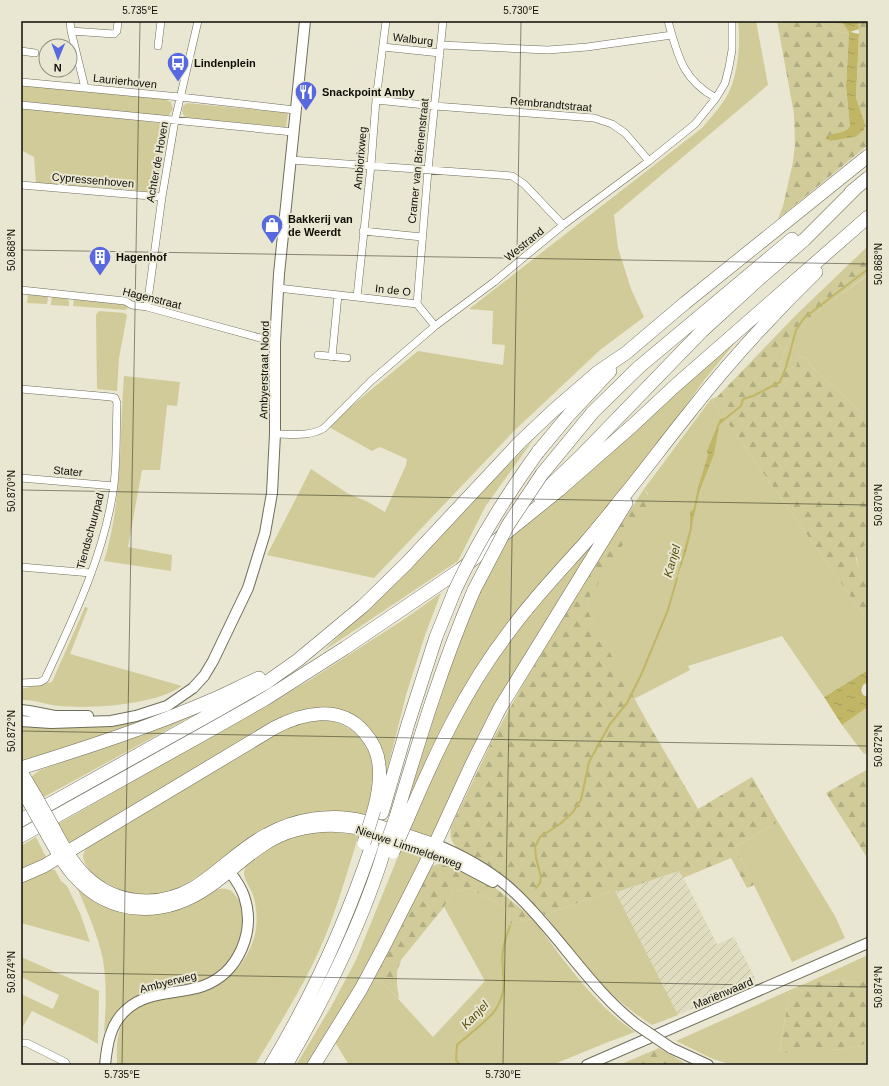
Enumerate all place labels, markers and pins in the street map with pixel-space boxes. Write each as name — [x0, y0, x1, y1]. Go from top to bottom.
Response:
bus stop icon: Lindenplein — [165, 50, 191, 83]
place label: Lindenplein — [194, 57, 256, 69]
restaurant icon: Snackpoint Amby — [293, 79, 319, 112]
place label: Snackpoint Amby — [322, 86, 415, 98]
shop icon: Bakkerij van de Weerdt — [259, 212, 285, 245]
place label: Bakkerij van de Weerdt — [288, 213, 353, 238]
building icon: Hagenhof — [87, 244, 113, 277]
place label: Hagenhof — [116, 251, 167, 263]

